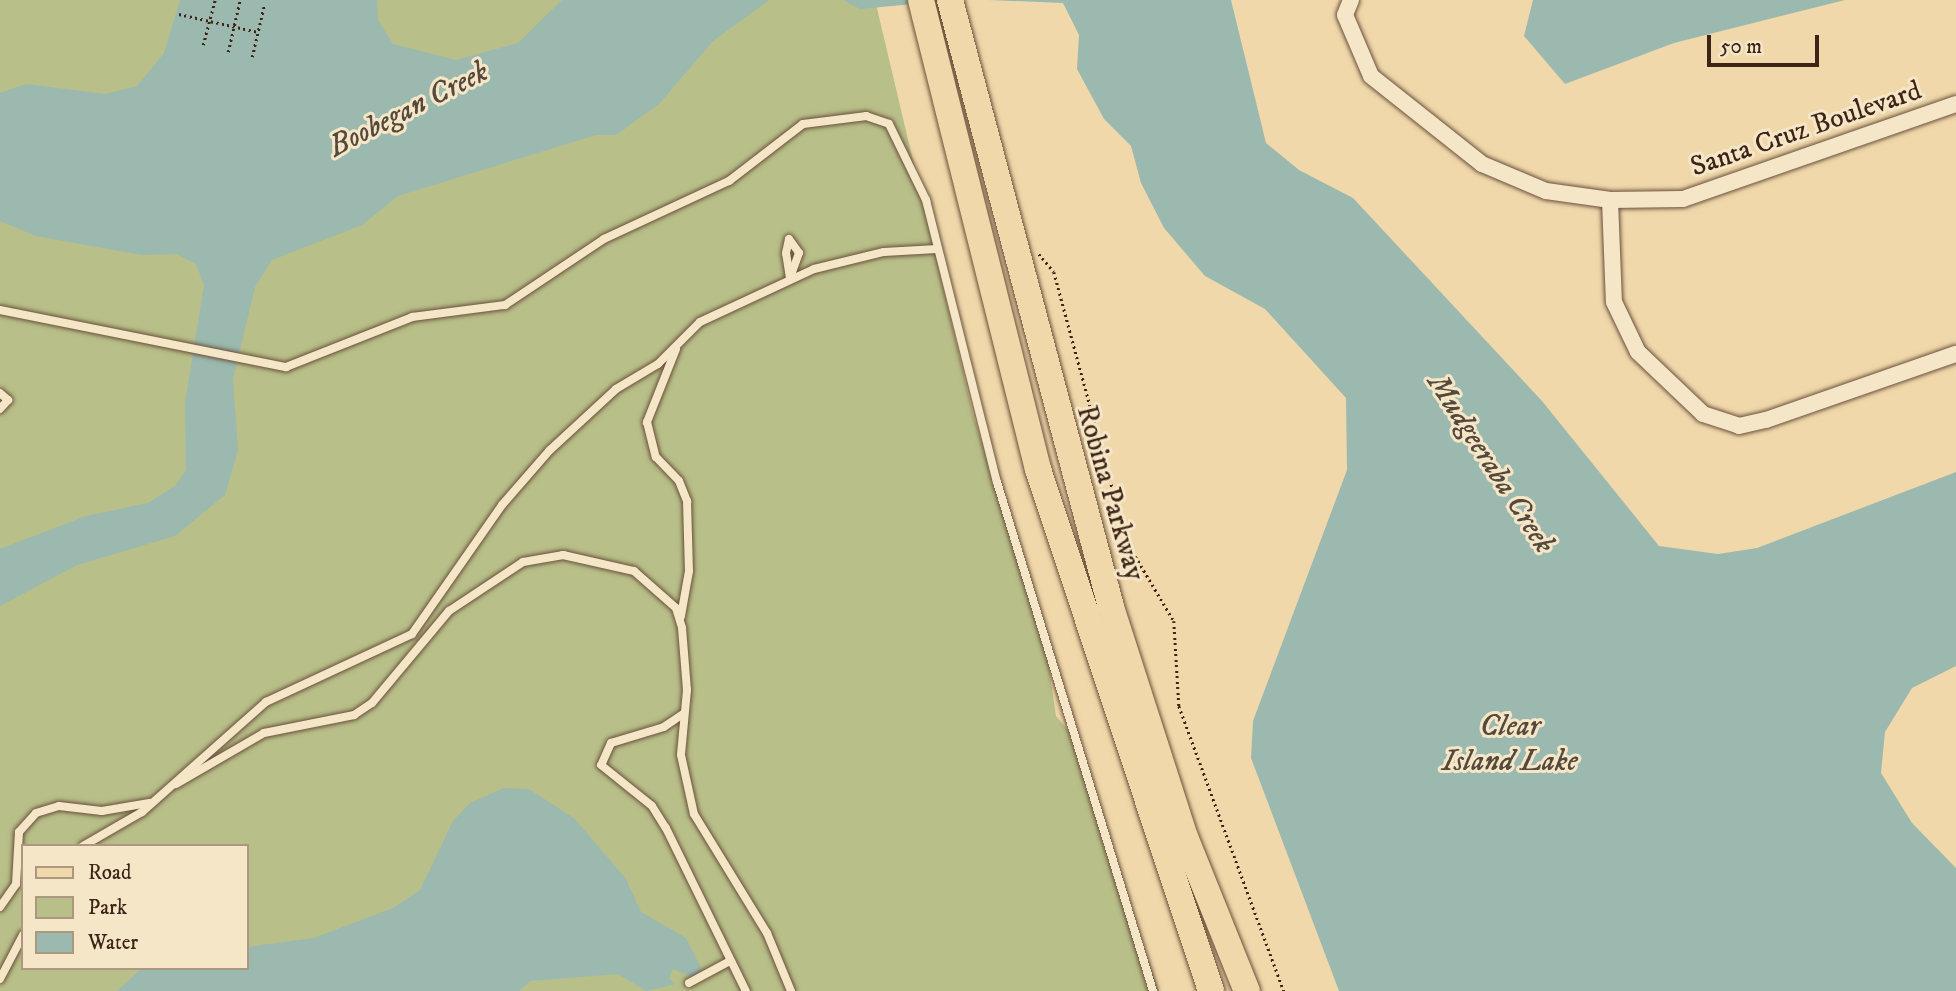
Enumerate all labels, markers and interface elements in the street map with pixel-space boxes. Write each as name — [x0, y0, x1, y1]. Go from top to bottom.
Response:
scale bar — [1711, 21, 1823, 65]
text: 50 m — [1720, 34, 1762, 60]
water label: Boobegan Creek — [323, 54, 495, 166]
street label: Santa Cruz Boulevard — [1686, 74, 1926, 184]
water label: Mudgeeraba Creek — [1419, 367, 1561, 561]
street label: Robina Parkway — [1069, 402, 1151, 584]
water label: Clear Island Lake — [1442, 709, 1578, 780]
legend — [21, 844, 248, 970]
text: Road — [88, 860, 132, 886]
text: Park — [88, 895, 127, 921]
text: Water — [88, 930, 138, 956]

